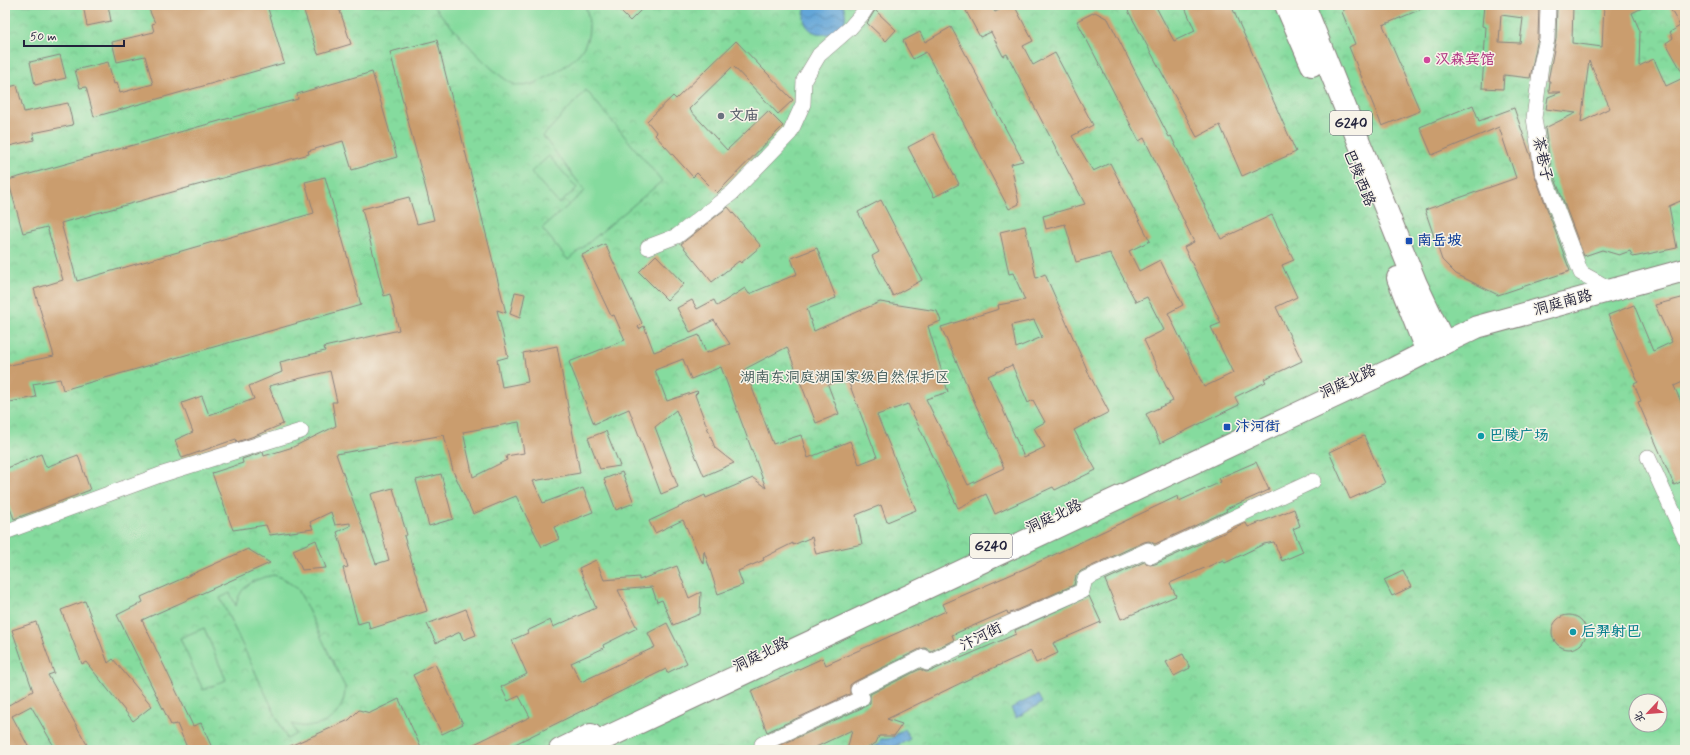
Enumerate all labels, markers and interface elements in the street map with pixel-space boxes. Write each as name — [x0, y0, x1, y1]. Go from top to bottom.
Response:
scale bar — [24, 22, 124, 48]
text: 50 m — [30, 29, 57, 45]
place label: 汉森宾馆 — [1435, 50, 1495, 70]
marker: 汉森宾馆 — [1422, 55, 1432, 65]
place label: 文庙 — [729, 106, 759, 126]
marker: 文庙 — [716, 111, 726, 121]
road number: G240 — [1330, 111, 1372, 135]
street label: 茶巷子 — [1528, 135, 1556, 183]
street label: 巴陵西路 — [1338, 146, 1380, 210]
place label: 南岳坡 — [1417, 231, 1462, 251]
marker: 南岳坡 — [1404, 236, 1414, 246]
street label: 洞庭南路 — [1531, 286, 1595, 320]
street label: 洞庭北路 — [1317, 360, 1379, 404]
park label: 湖南东洞庭湖国家级自然保护区 — [740, 368, 950, 388]
place label: 汴河街 — [1235, 417, 1280, 437]
marker: 汴河街 — [1222, 422, 1232, 432]
place label: 巴陵广场 — [1489, 426, 1549, 446]
marker: 巴陵广场 — [1476, 431, 1486, 441]
street label: 洞庭北路 — [1023, 495, 1085, 539]
road number: G240 — [970, 534, 1012, 558]
street label: 汴河街 — [956, 618, 1006, 656]
place label: 后羿射巴 — [1581, 622, 1641, 642]
marker: 后羿射巴 — [1568, 627, 1578, 637]
street label: 洞庭北路 — [730, 633, 792, 677]
north arrow — [1628, 693, 1668, 733]
text: 北 — [1631, 709, 1649, 725]

